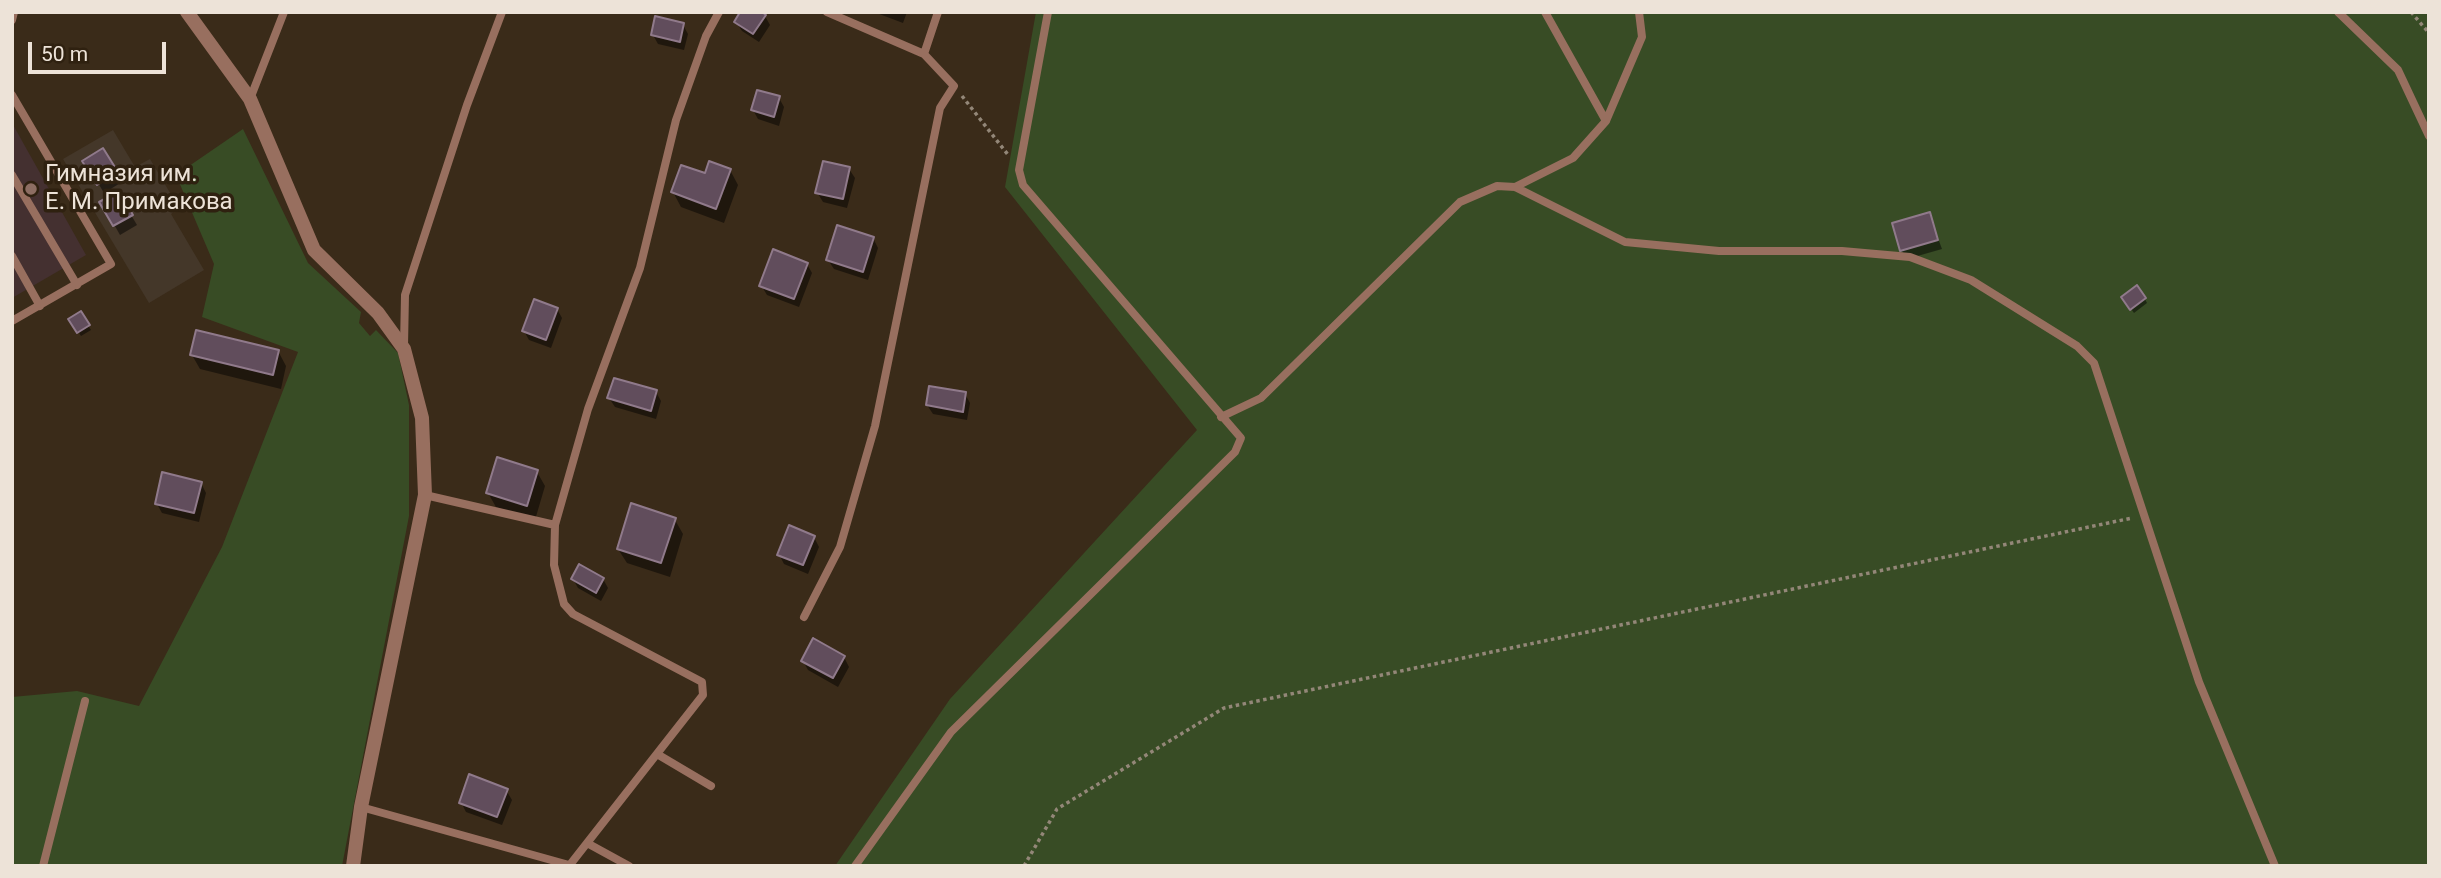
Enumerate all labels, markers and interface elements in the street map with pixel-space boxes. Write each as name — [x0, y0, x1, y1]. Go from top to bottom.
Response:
scale bar — [32, 28, 170, 72]
text: 50 m — [41, 42, 88, 66]
place label: Гимназия им. Е. М. Примакова — [45, 161, 233, 217]
marker: Гимназия им. Е. М. Примакова — [23, 181, 39, 197]

